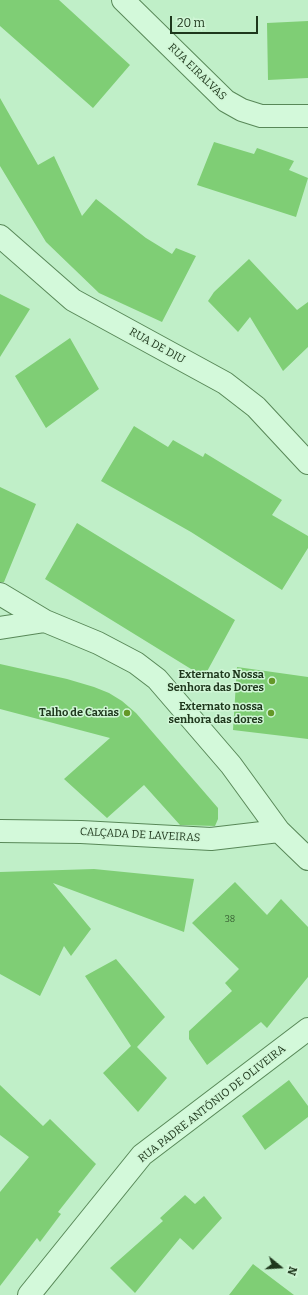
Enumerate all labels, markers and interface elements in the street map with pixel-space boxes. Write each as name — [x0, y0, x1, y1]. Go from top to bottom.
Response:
scale bar — [172, 8, 260, 34]
text: 20 m — [177, 16, 205, 30]
street label: RUA EIRALVAS — [165, 41, 229, 103]
street label: RUA DE DIU — [127, 325, 187, 367]
place label: Externato Nossa Senhora das Dores — [167, 668, 264, 694]
marker: Externato Nossa Senhora das Dores — [267, 676, 277, 686]
place label: Externato nossa senhora das dores — [169, 700, 263, 726]
place label: Talho de Caxias — [39, 706, 119, 720]
marker: Talho de Caxias — [122, 708, 132, 718]
marker: Externato nossa senhora das dores — [266, 708, 276, 718]
street label: CALÇADA DE LAVEIRAS — [79, 825, 201, 845]
house number: 38 — [225, 914, 235, 924]
street label: RUA PADRE ANTÓNIO DE OLIVEIRA — [136, 1042, 288, 1166]
north arrow — [260, 1247, 300, 1287]
text: N — [284, 1265, 299, 1277]

